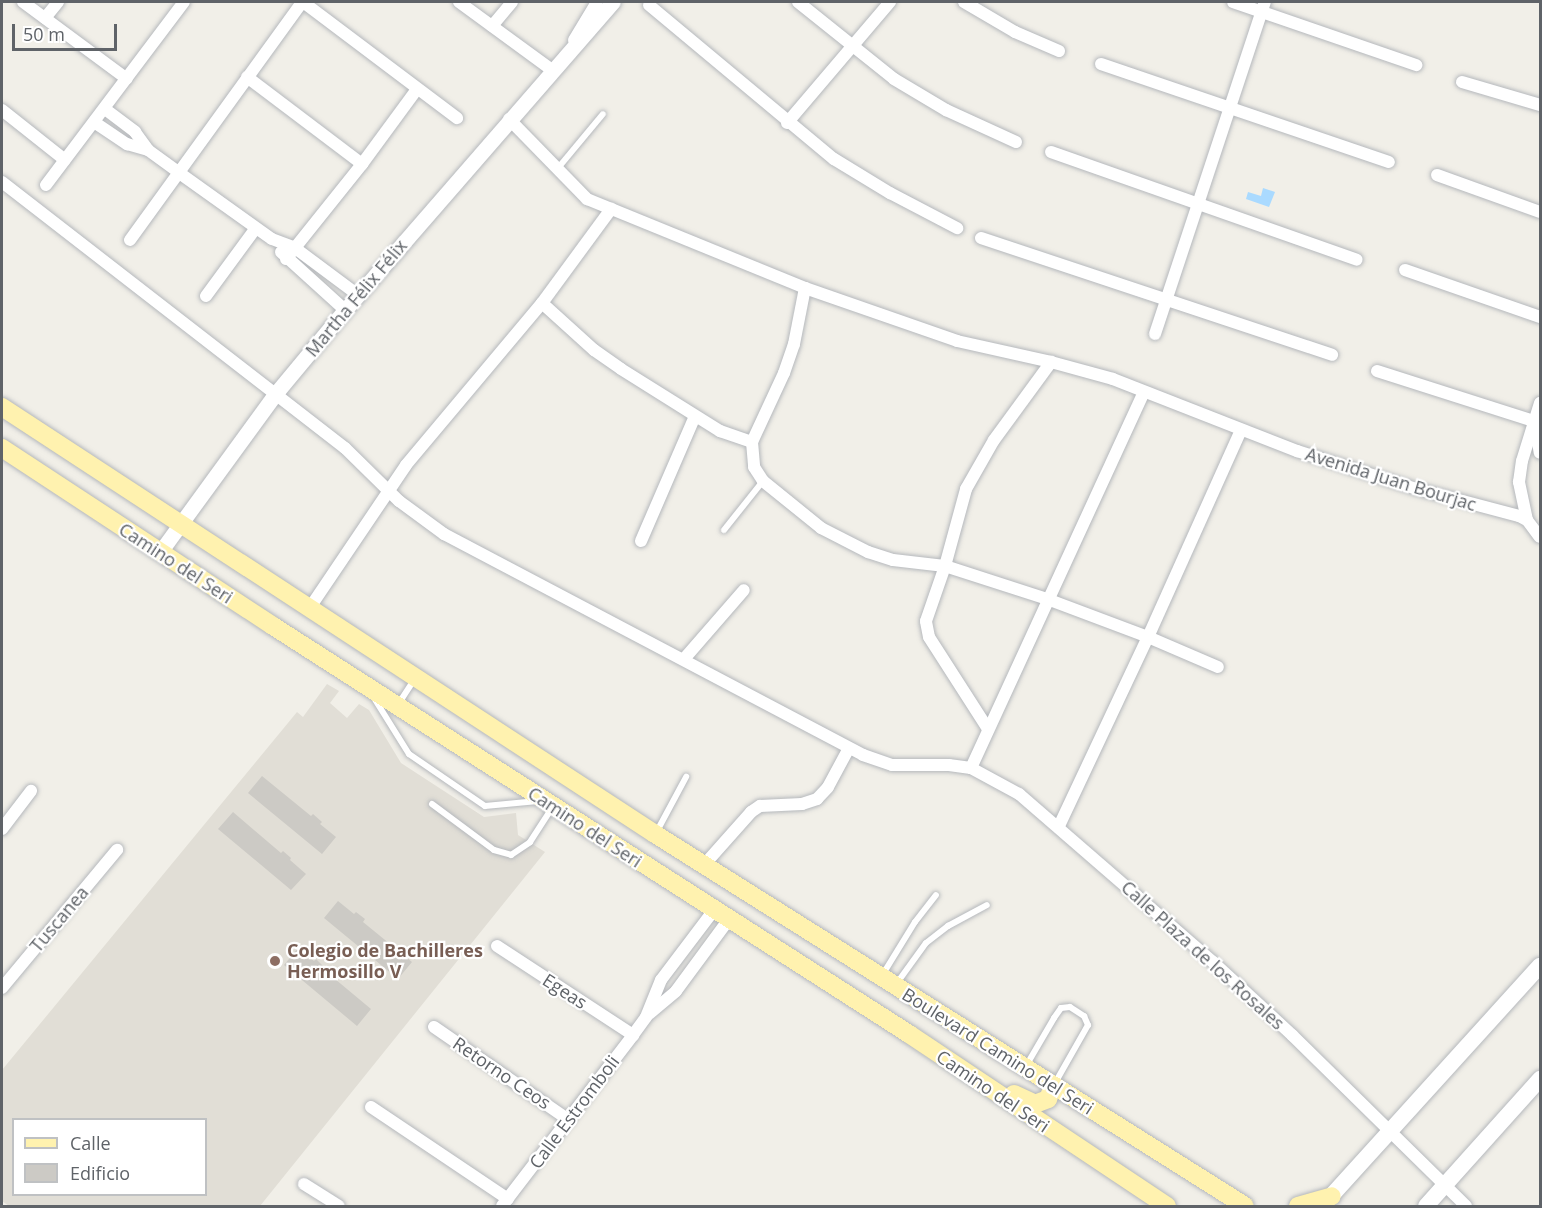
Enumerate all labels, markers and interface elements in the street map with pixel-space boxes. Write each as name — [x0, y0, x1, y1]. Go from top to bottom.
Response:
scale bar — [15, 12, 120, 50]
text: 50 m — [23, 22, 65, 46]
street label: Martha Félix Félix — [301, 235, 411, 361]
street label: Avenida Juan Bourjac — [1303, 443, 1479, 515]
street label: Camino del Seri — [115, 518, 237, 608]
street label: Camino del Seri — [524, 782, 646, 872]
street label: Calle Plaza de los Rosales — [1117, 876, 1289, 1034]
street label: Tuscanea — [25, 882, 93, 956]
place label: Colegio de Bachilleres Hermosillo V — [287, 940, 483, 982]
marker: Colegio de Bachilleres Hermosillo V — [268, 954, 282, 968]
street label: Egeas — [539, 969, 591, 1013]
street label: Boulevard Camino del Seri — [898, 983, 1098, 1119]
street label: Retorno Ceos — [449, 1032, 555, 1114]
street label: Camino del Seri — [933, 1045, 1053, 1137]
street label: Calle Estromboli — [524, 1051, 624, 1173]
legend — [12, 1118, 207, 1196]
text: Calle — [70, 1131, 111, 1155]
text: Edificio — [70, 1161, 130, 1185]

